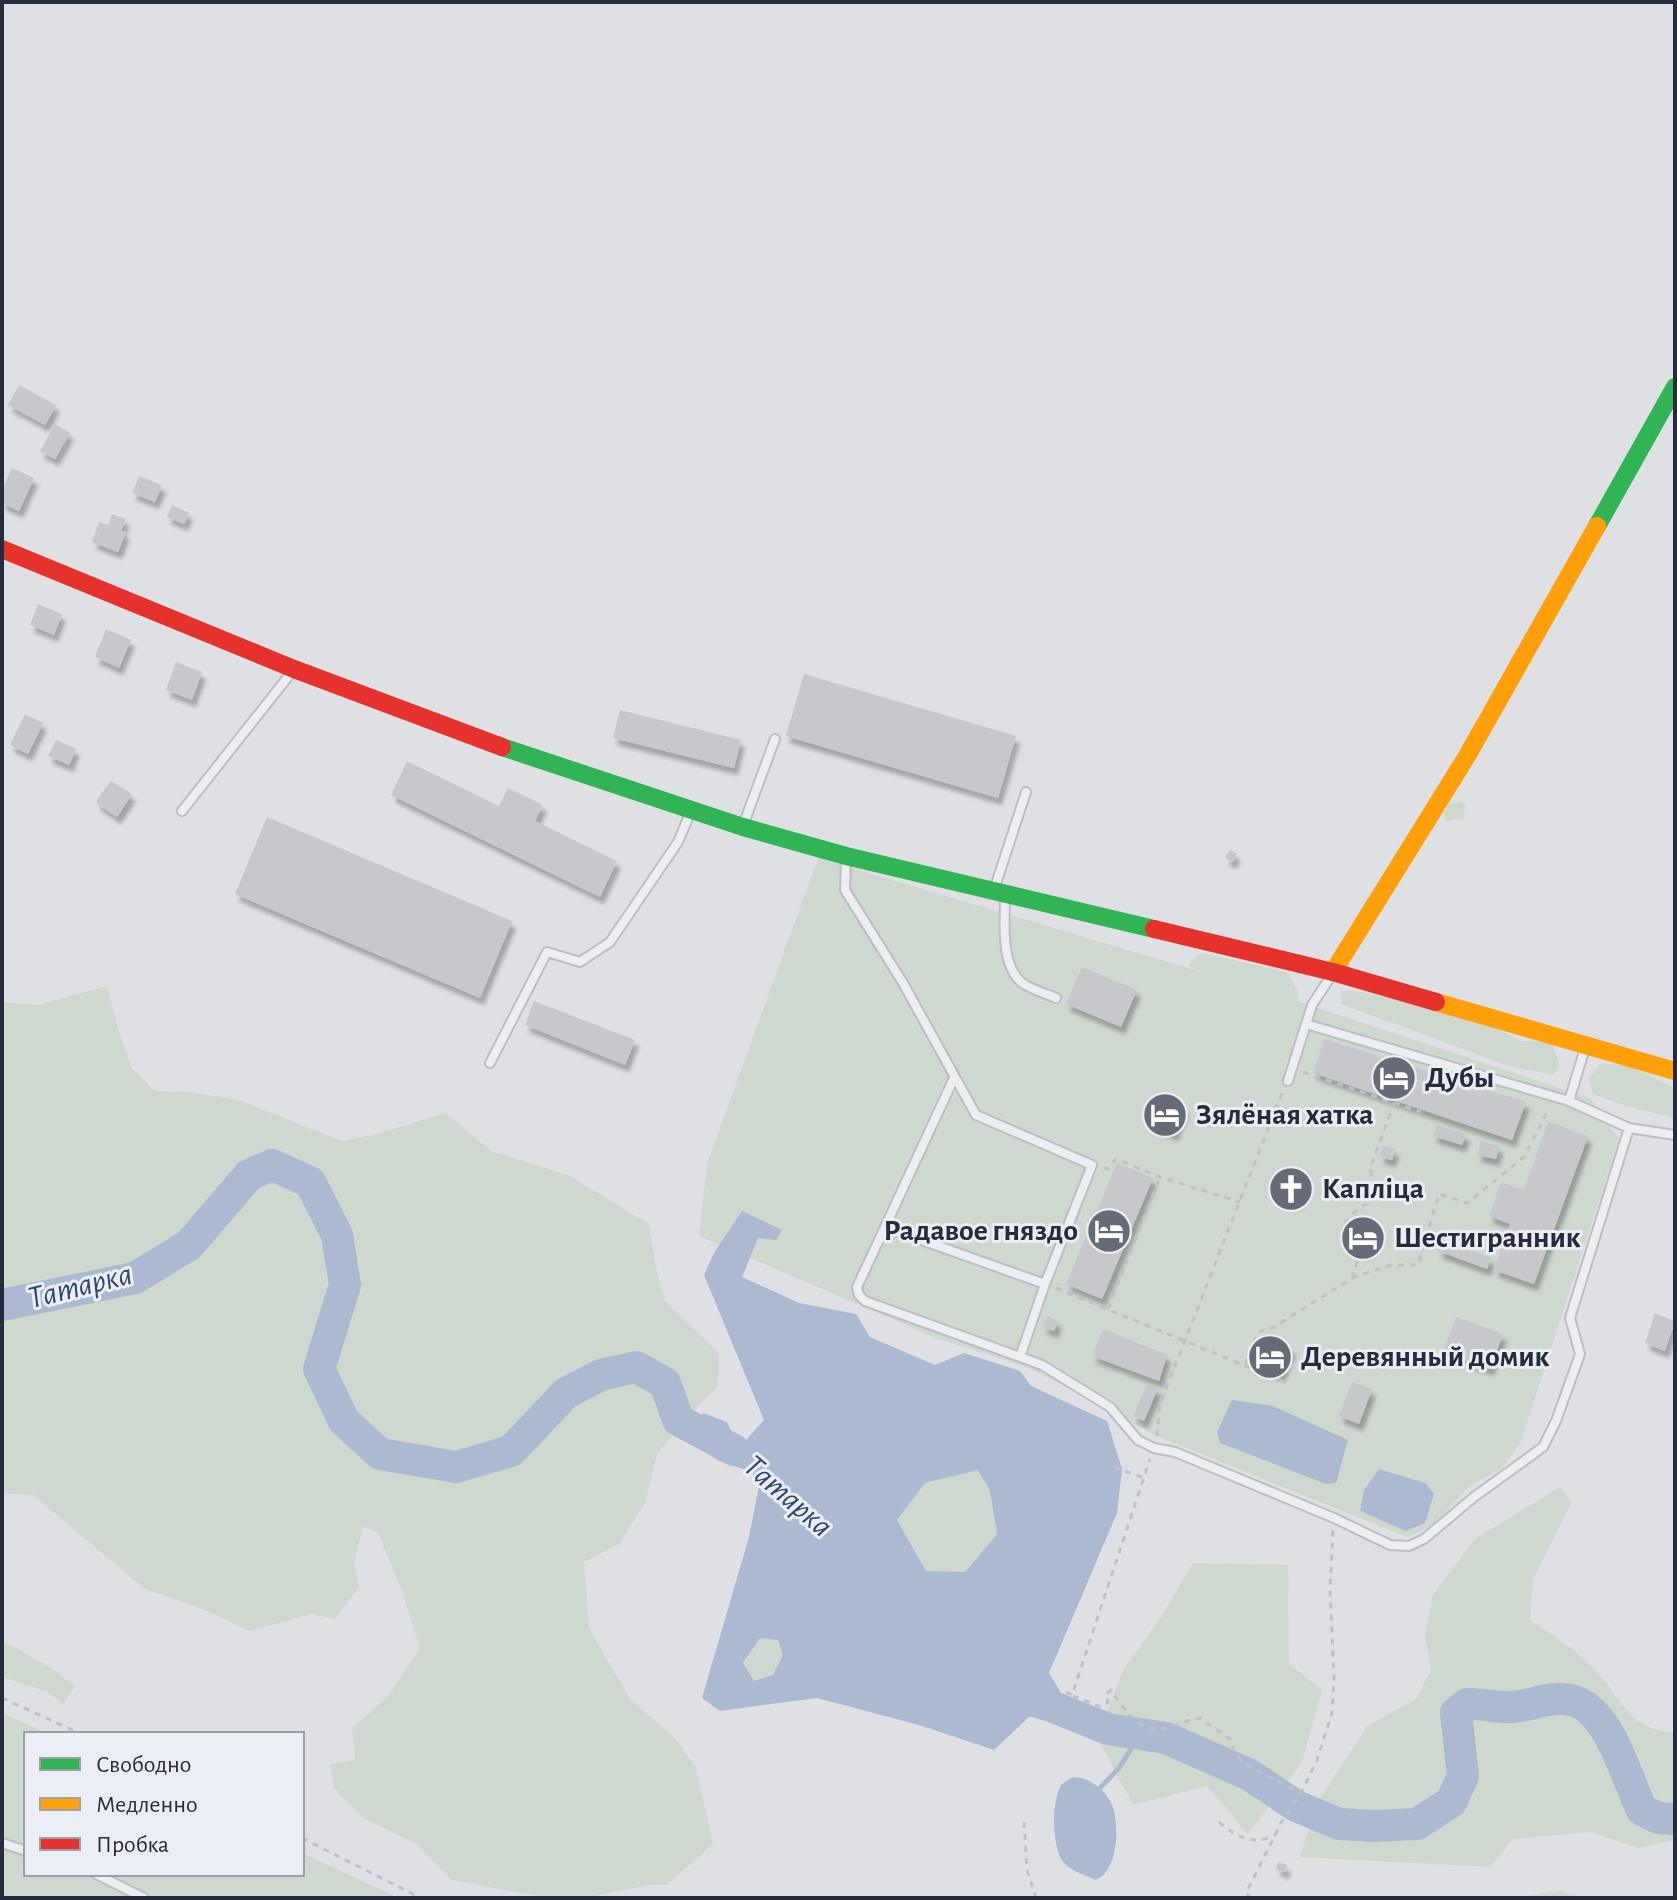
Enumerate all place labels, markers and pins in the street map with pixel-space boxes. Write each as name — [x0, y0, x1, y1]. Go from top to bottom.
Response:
hotel icon: Дубы — [1370, 1054, 1418, 1102]
place label: Дубы — [1425, 1063, 1494, 1093]
hotel icon: Зялёная хатка — [1141, 1091, 1189, 1139]
place label: Зялёная хатка — [1196, 1100, 1374, 1130]
church icon: Капліца — [1267, 1165, 1315, 1213]
place label: Капліца — [1322, 1174, 1424, 1204]
hotel icon: Радавое гняздо — [1085, 1207, 1133, 1255]
hotel icon: Шестигранник — [1339, 1214, 1387, 1262]
place label: Радавое гняздо — [883, 1216, 1078, 1246]
place label: Шестигранник — [1394, 1223, 1581, 1253]
hotel icon: Деревянный домик — [1246, 1333, 1294, 1381]
place label: Деревянный домик — [1301, 1342, 1549, 1372]

